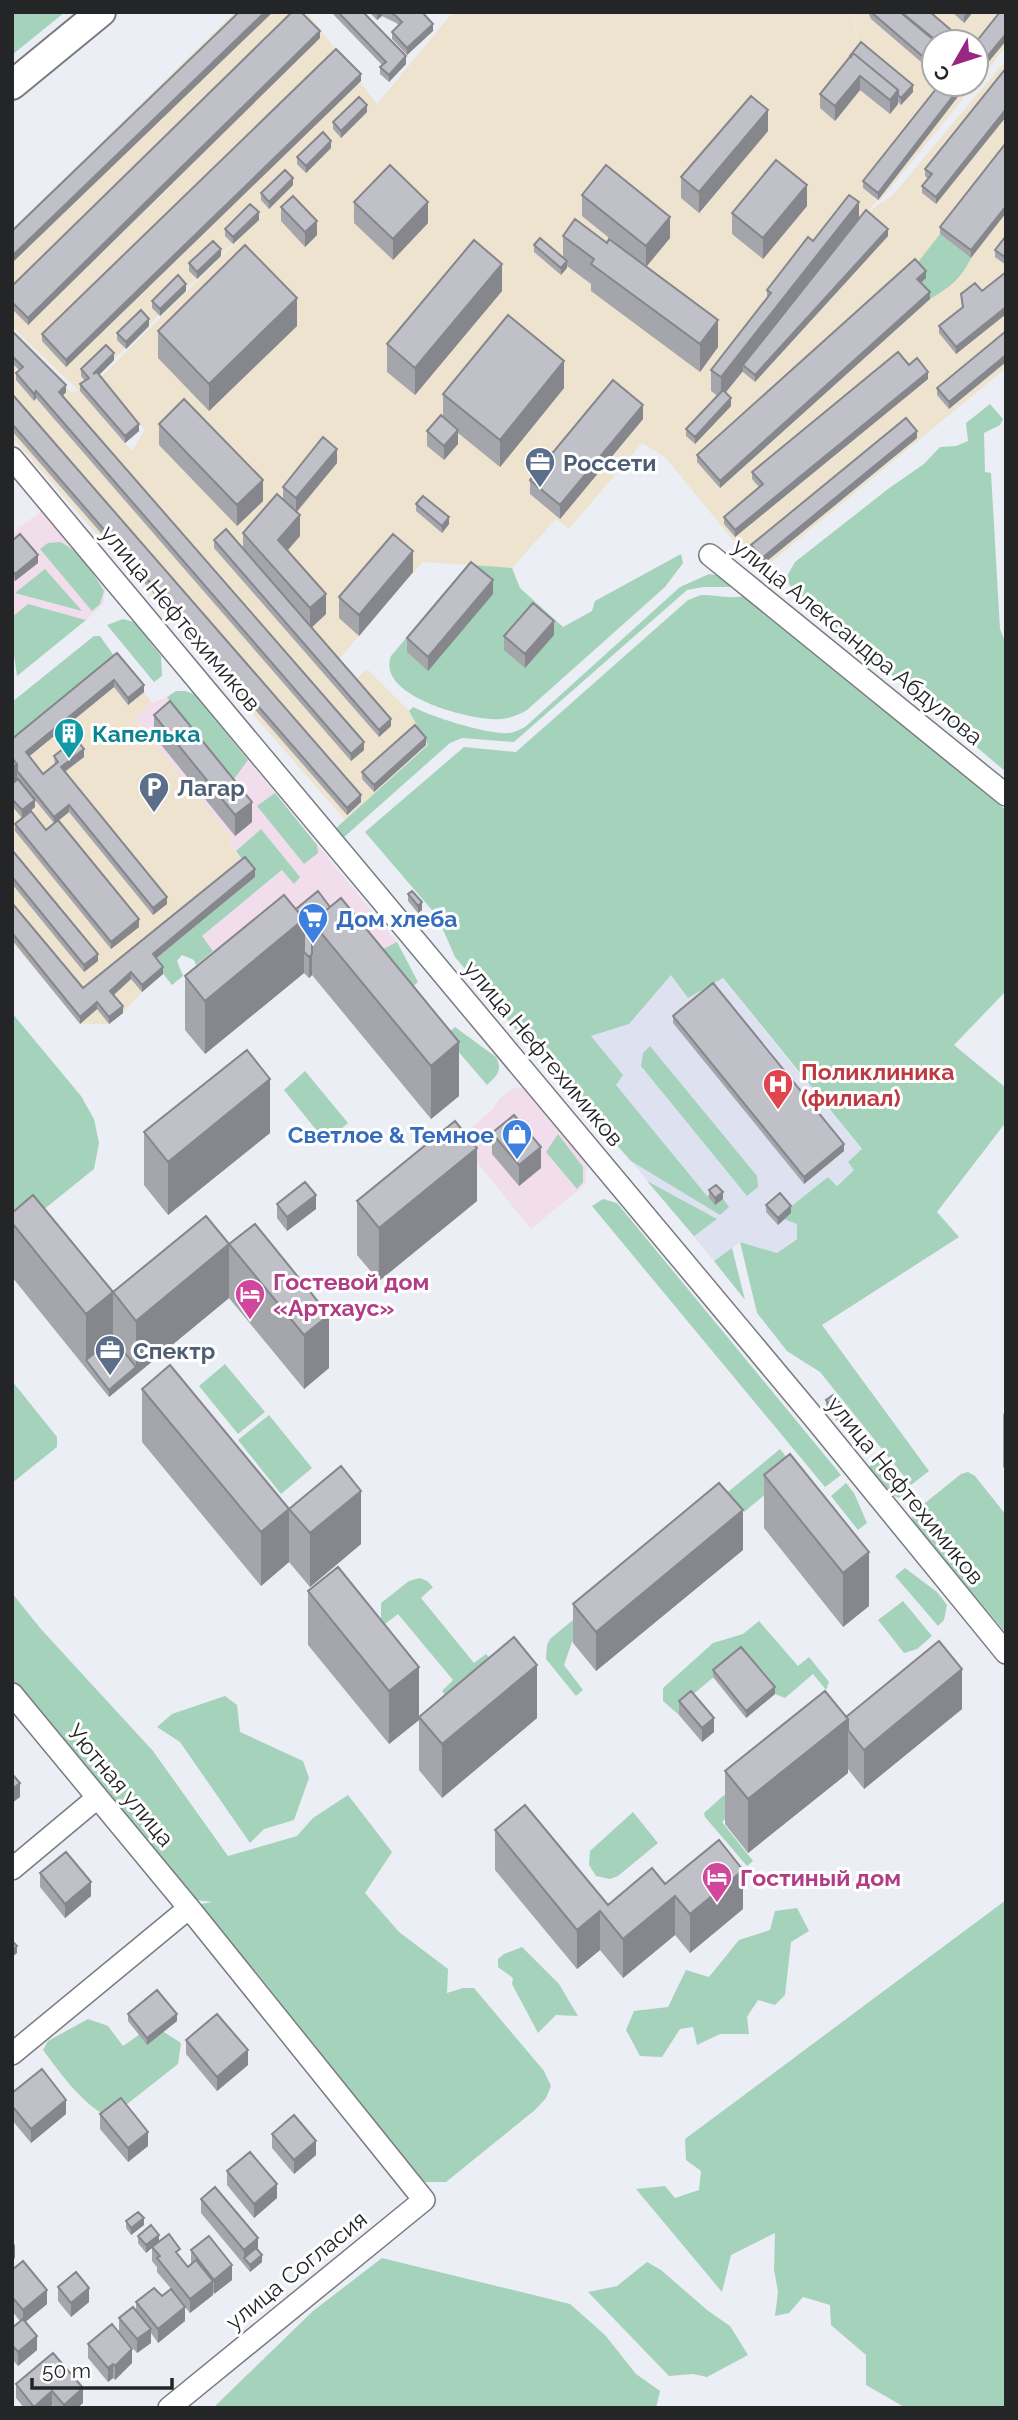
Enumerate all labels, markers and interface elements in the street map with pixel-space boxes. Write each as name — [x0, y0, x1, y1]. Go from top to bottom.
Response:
north arrow — [920, 28, 990, 98]
text: С — [929, 62, 954, 86]
office icon: Россети — [523, 445, 557, 489]
place label: Россети — [563, 449, 656, 476]
street label: улица Нефтехимиков — [95, 520, 267, 716]
street label: улица Александра Абдулова — [728, 532, 988, 750]
building icon: Капелька — [52, 716, 86, 760]
place label: Капелька — [92, 720, 200, 747]
parking icon: Лагар — [137, 770, 171, 814]
place label: Лагар — [177, 774, 245, 801]
supermarket icon: Дом хлеба — [296, 901, 330, 945]
place label: Дом хлеба — [336, 905, 458, 932]
street label: улица Нефтехимиков — [458, 955, 630, 1151]
place label: Поликлиника (филиал) — [801, 1058, 955, 1111]
hospital icon: Поликлиника (филиал) — [761, 1067, 795, 1111]
shop icon: Светлое & Темное — [500, 1117, 534, 1161]
place label: Светлое & Темное — [288, 1121, 494, 1148]
place label: Гостевой дом «Артхаус» — [273, 1268, 429, 1321]
hotel icon: Гостевой дом «Артхаус» — [233, 1277, 267, 1321]
office icon: Спектр — [93, 1333, 127, 1377]
place label: Спектр — [133, 1337, 215, 1364]
street label: улица Нефтехимиков — [822, 1391, 990, 1589]
street label: Уютная улица — [62, 1718, 180, 1852]
hotel icon: Гостиный дом — [700, 1860, 734, 1904]
place label: Гостиный дом — [740, 1864, 901, 1891]
street label: улица Согласия — [220, 2205, 372, 2335]
scale bar — [32, 2346, 172, 2390]
text: 50 m — [42, 2358, 91, 2383]

